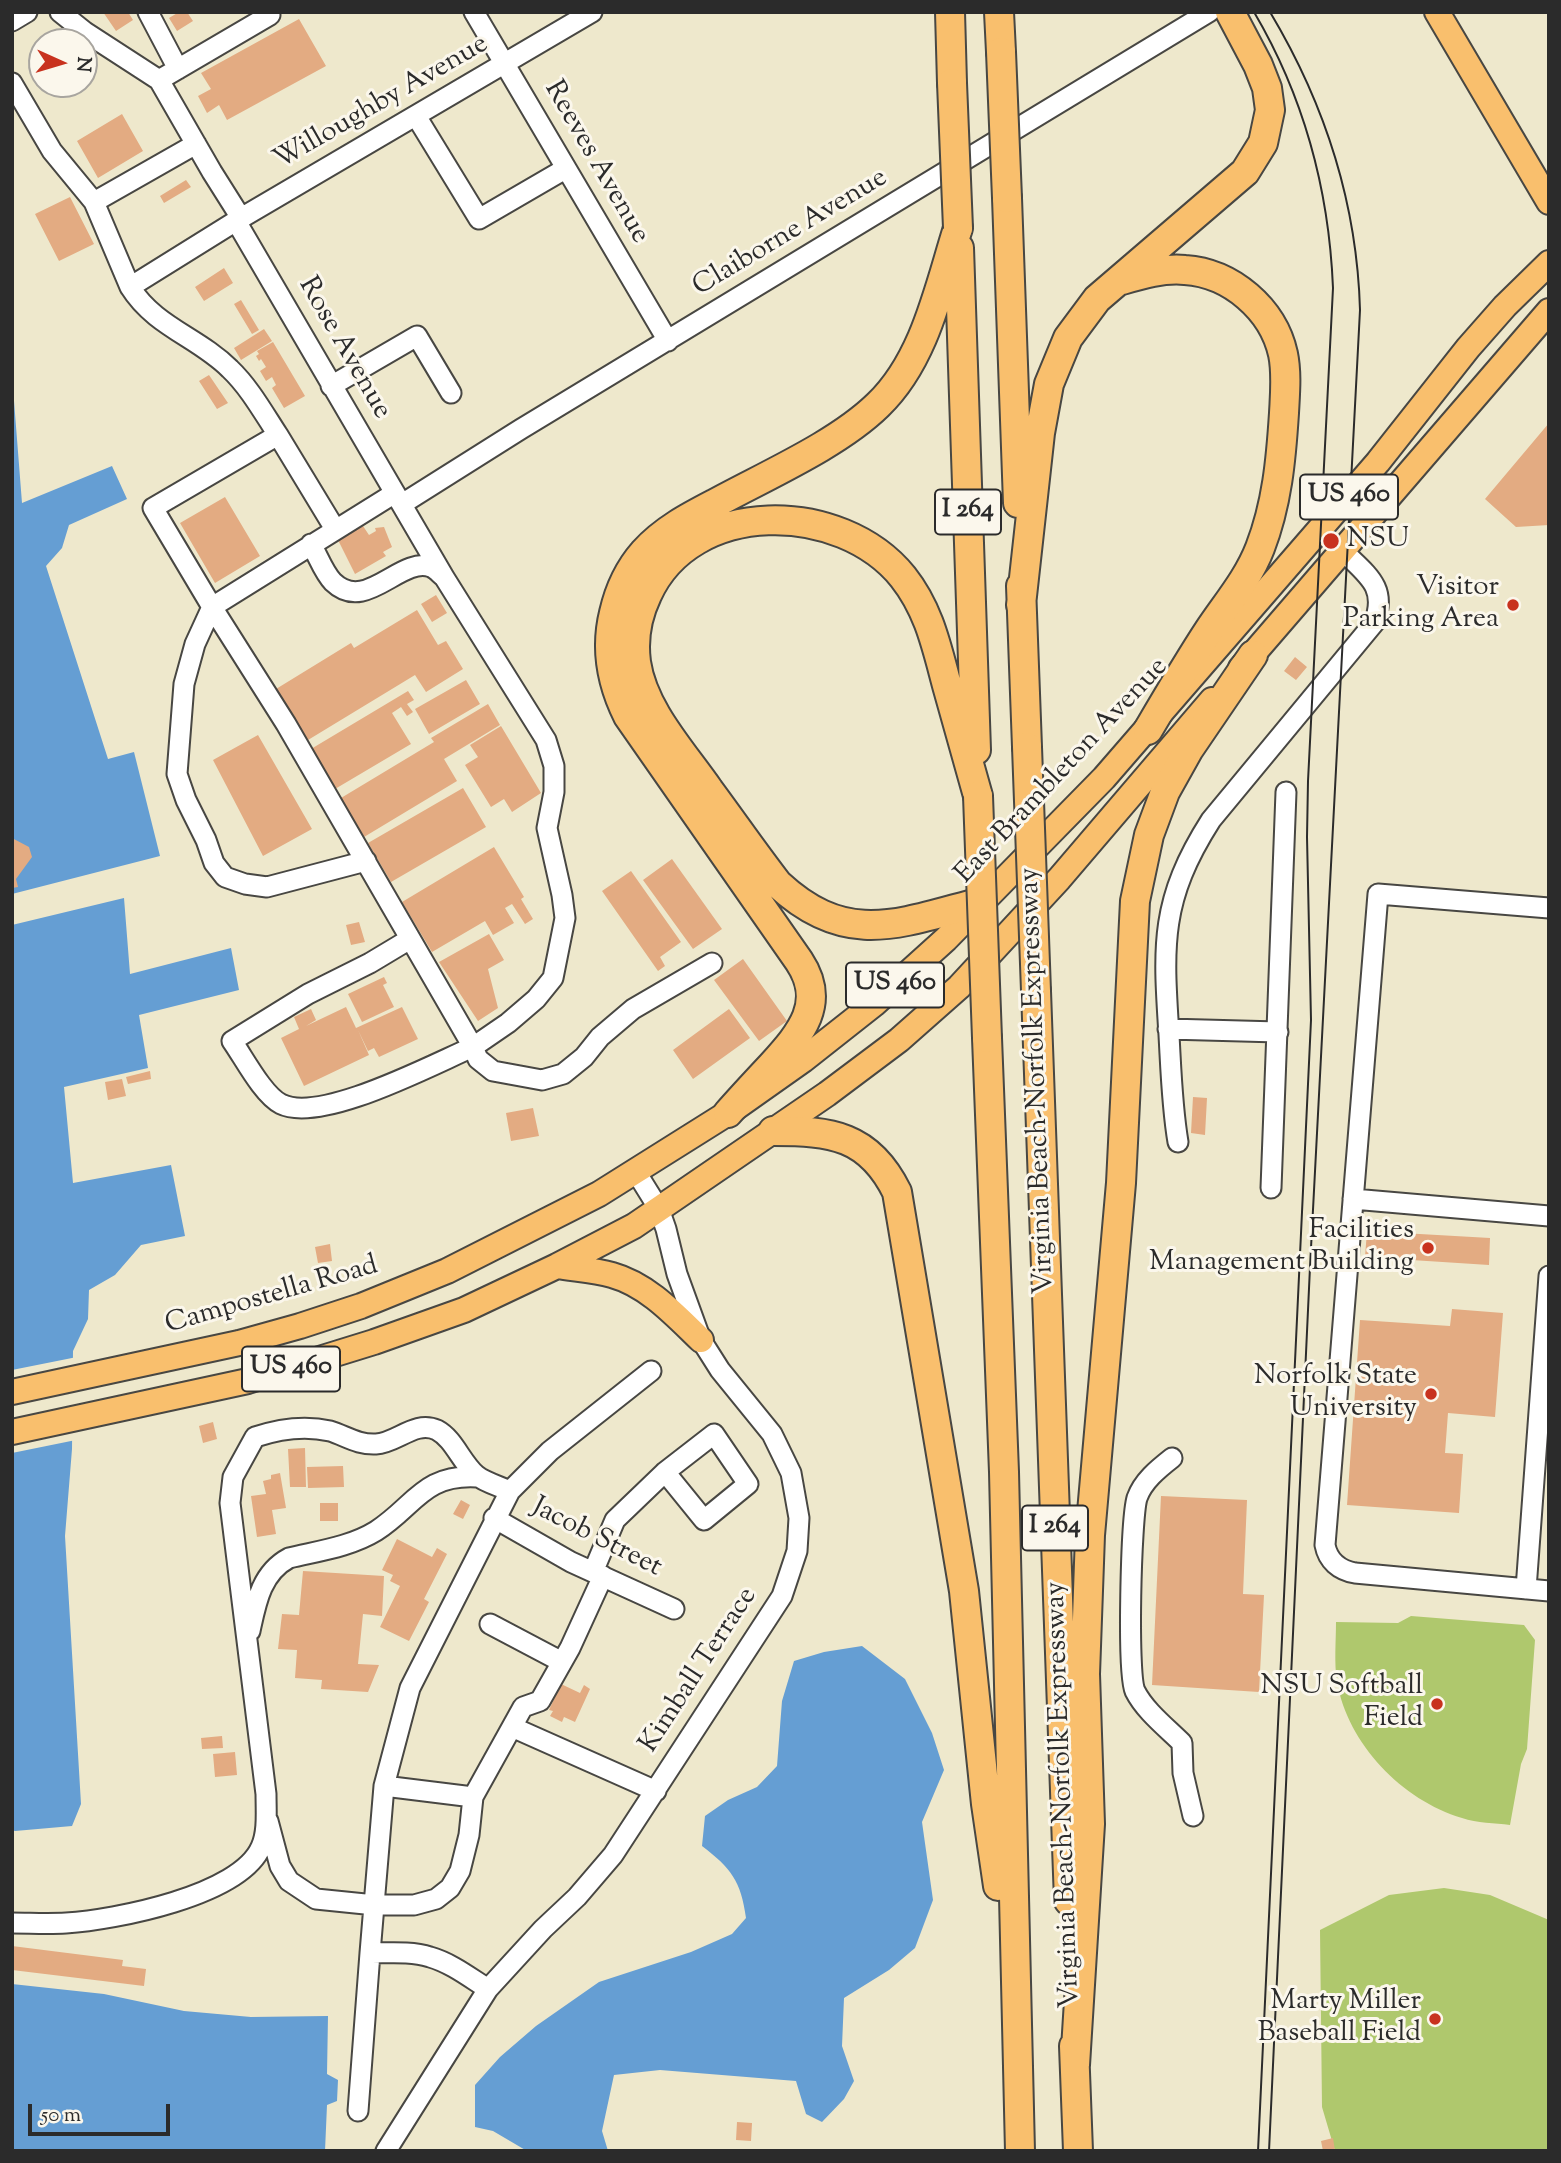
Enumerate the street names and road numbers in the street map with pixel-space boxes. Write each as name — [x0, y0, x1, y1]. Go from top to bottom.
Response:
street label: Willoughby Avenue — [269, 29, 495, 179]
street label: Reeves Avenue — [535, 76, 655, 250]
street label: Claiborne Avenue — [688, 163, 894, 305]
street label: Rose Avenue — [289, 272, 397, 426]
road number: US 460 — [1300, 475, 1398, 520]
road number: I 264 — [935, 490, 1001, 534]
street label: East Brambleton Avenue — [949, 652, 1177, 892]
street label: Virginia Beach-Norfolk Expressway — [1015, 867, 1063, 1295]
road number: US 460 — [846, 962, 944, 1008]
street label: Campostella Road — [162, 1251, 382, 1343]
road number: US 460 — [242, 1346, 340, 1392]
street label: Jacob Street — [525, 1492, 667, 1586]
road number: I 264 — [1022, 1506, 1088, 1550]
street label: Virginia Beach-Norfolk Expressway — [1041, 1581, 1089, 2009]
street label: Kimball Terrace — [634, 1582, 766, 1760]

